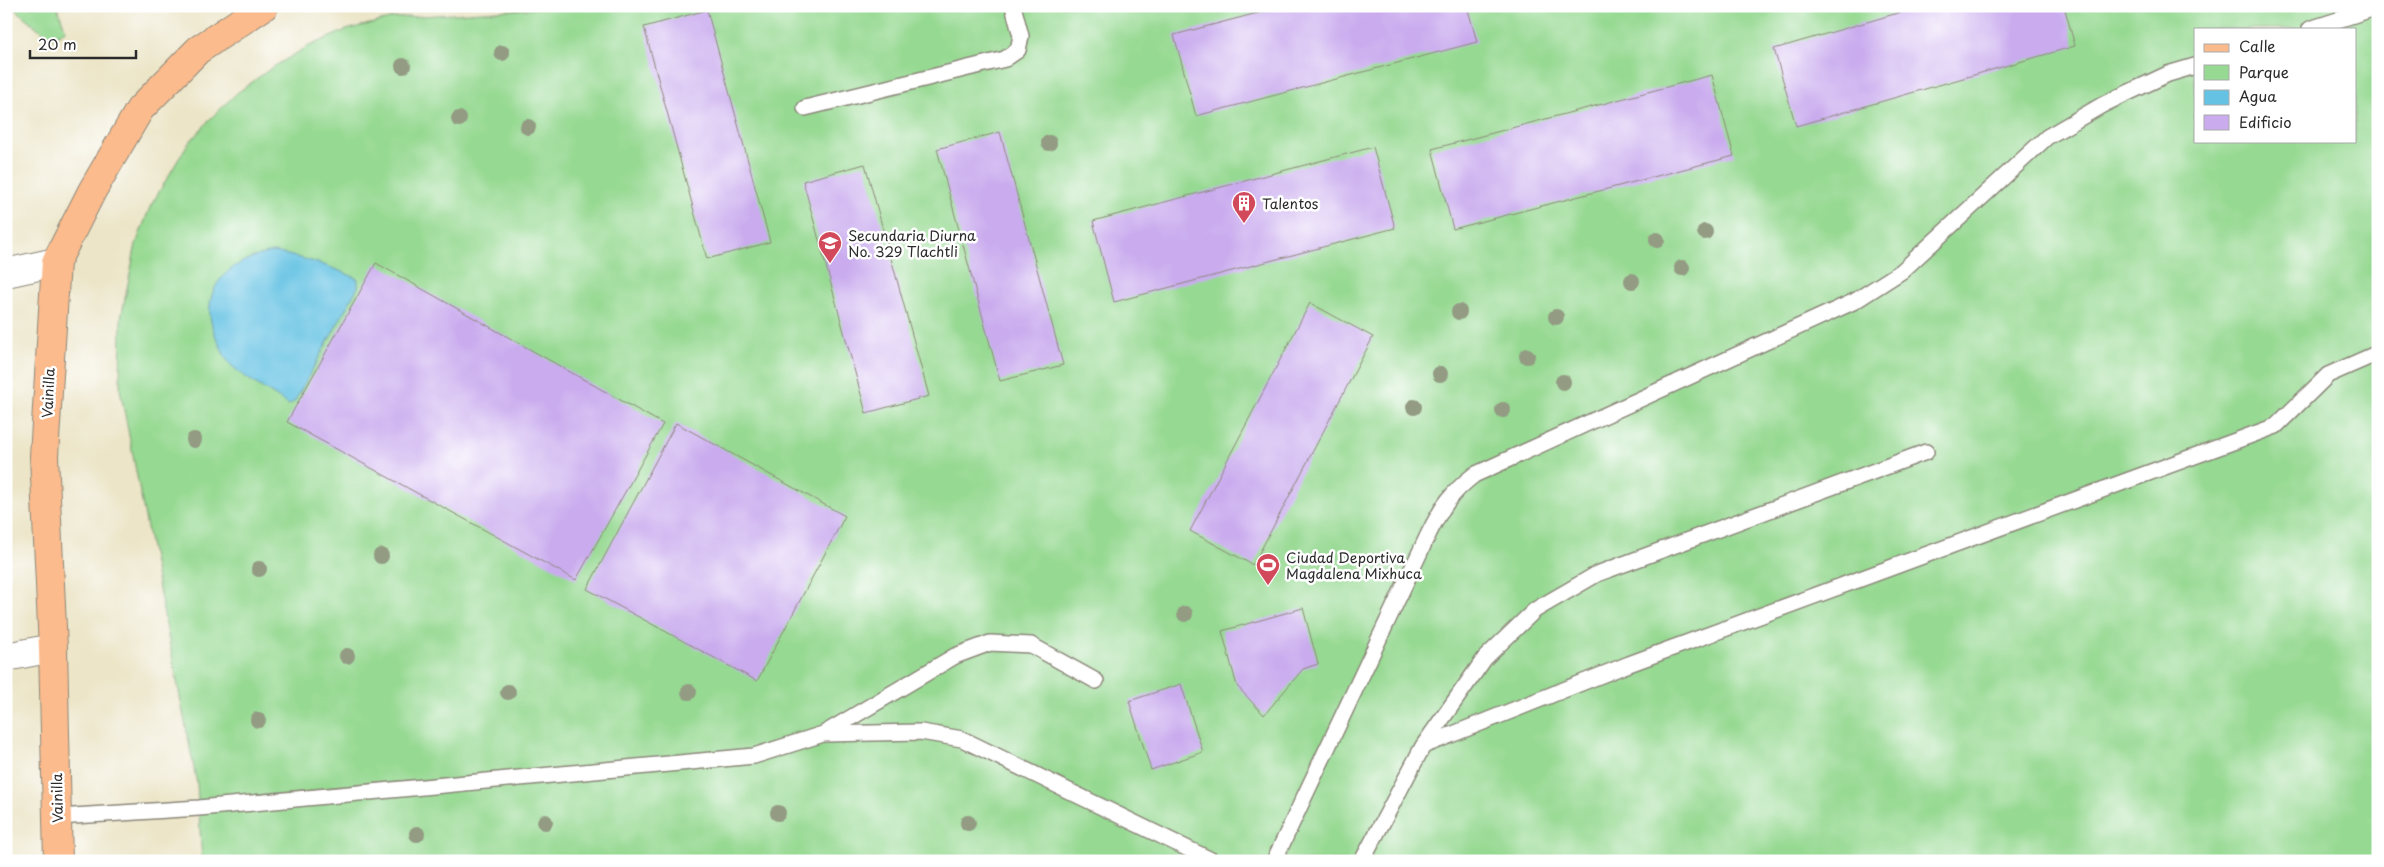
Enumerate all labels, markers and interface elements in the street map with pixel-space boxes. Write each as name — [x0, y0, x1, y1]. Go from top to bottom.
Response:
scale bar — [30, 28, 136, 60]
legend — [2194, 28, 2356, 142]
text: 20 m — [38, 32, 77, 55]
text: Calle — [2239, 34, 2276, 57]
text: Parque — [2239, 60, 2289, 83]
text: Agua — [2239, 84, 2277, 107]
text: Edificio — [2239, 110, 2292, 133]
building icon: Talentos — [1231, 190, 1257, 224]
place label: Talentos — [1262, 193, 1318, 214]
place label: Secundaria Diurna No. 329 Tlachtli — [848, 225, 976, 262]
school or university icon: Secundaria Diurna No. 329 Tlachtli — [817, 230, 843, 264]
street label: Vainilla — [36, 367, 60, 418]
place label: Ciudad Deportiva Magdalena Mixhuca — [1286, 547, 1422, 584]
sports icon: Ciudad Deportiva Magdalena Mixhuca — [1255, 552, 1281, 586]
street label: Vainilla — [46, 773, 68, 823]

